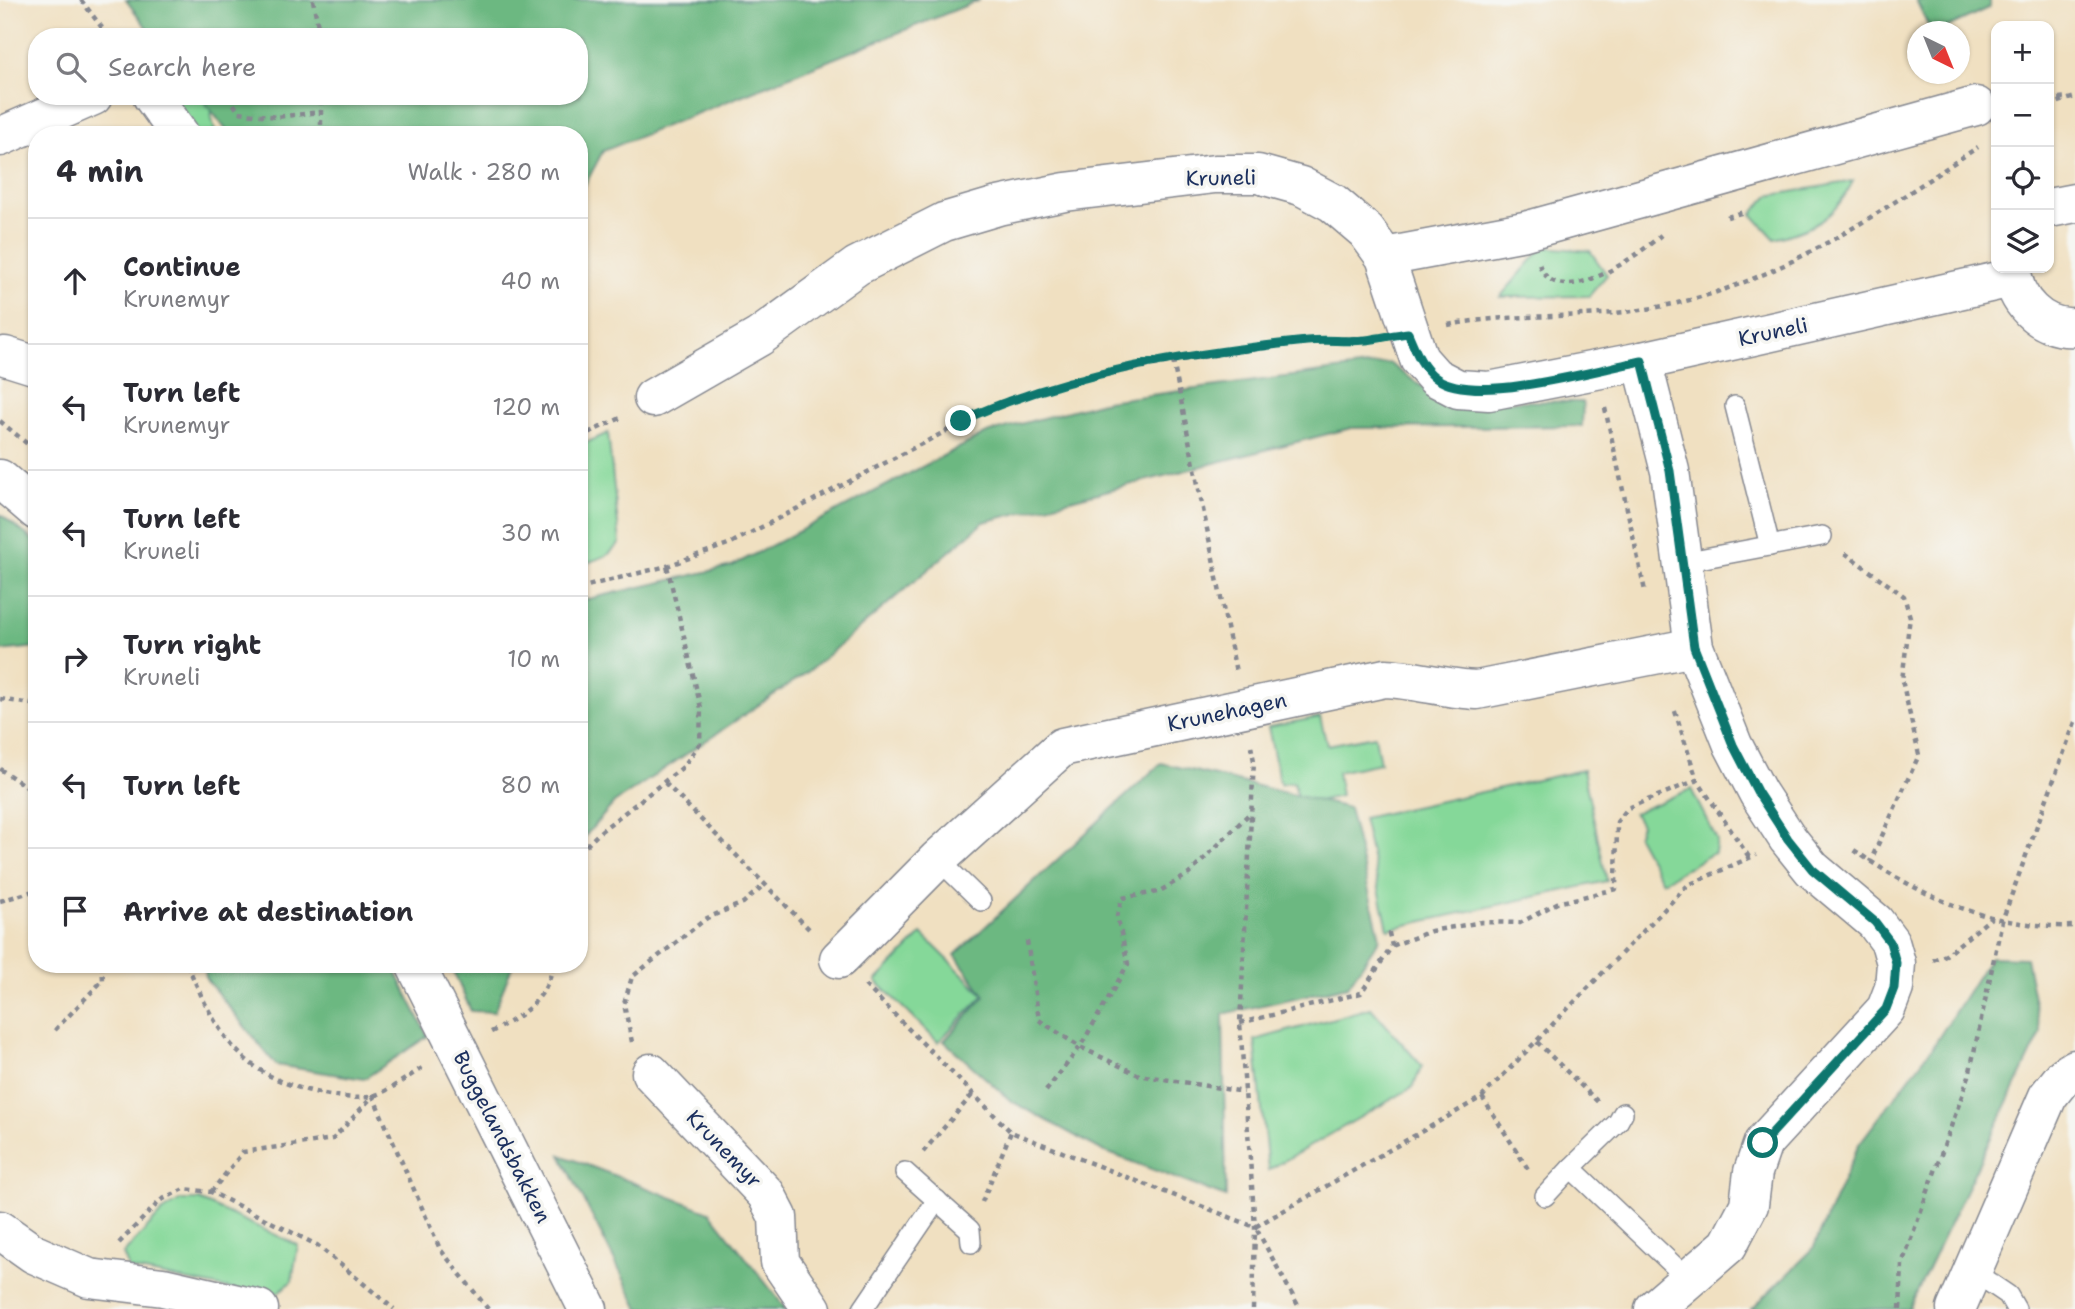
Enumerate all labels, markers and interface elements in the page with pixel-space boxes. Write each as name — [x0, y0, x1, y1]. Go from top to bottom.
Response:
north arrow — [1907, 21, 1970, 84]
map controls — [1991, 21, 2054, 273]
button: + — [1991, 21, 2054, 84]
search box — [28, 28, 588, 105]
icon: search — [52, 48, 90, 86]
text: Search here — [108, 49, 257, 84]
button: − — [1991, 84, 2054, 147]
button: locate — [1991, 147, 2054, 210]
text: 4 min — [56, 151, 143, 192]
text: Walk · 280 m — [407, 157, 560, 187]
street label: Kruneli — [1185, 163, 1257, 193]
button: layers — [1991, 210, 2054, 273]
text: Continue — [123, 249, 241, 284]
icon: ahead — [56, 262, 94, 300]
text: 40 m — [500, 266, 560, 296]
text: Krunemyr — [123, 284, 230, 314]
street label: Kruneli — [1736, 311, 1810, 353]
text: Turn left — [123, 375, 240, 410]
icon: left — [56, 388, 94, 426]
text: 120 m — [492, 392, 560, 422]
route end — [945, 405, 976, 436]
text: Krunemyr — [123, 410, 230, 440]
text: Turn left — [123, 501, 240, 536]
icon: left — [56, 514, 94, 552]
text: 30 m — [501, 518, 560, 548]
text: Kruneli — [123, 536, 200, 566]
text: Turn right — [123, 627, 261, 662]
icon: right — [56, 640, 94, 678]
text: 10 m — [507, 644, 560, 674]
text: Kruneli — [123, 662, 200, 692]
street label: Krunehagen — [1165, 686, 1289, 738]
icon: left — [56, 766, 94, 804]
text: Turn left — [123, 768, 240, 803]
text: 80 m — [501, 770, 560, 800]
icon: arrive — [56, 892, 94, 930]
text: Arrive at destination — [123, 894, 413, 929]
street label: Buggelandsbakken — [446, 1046, 558, 1228]
street label: Krunemyr — [680, 1104, 768, 1194]
route start — [1747, 1127, 1778, 1158]

